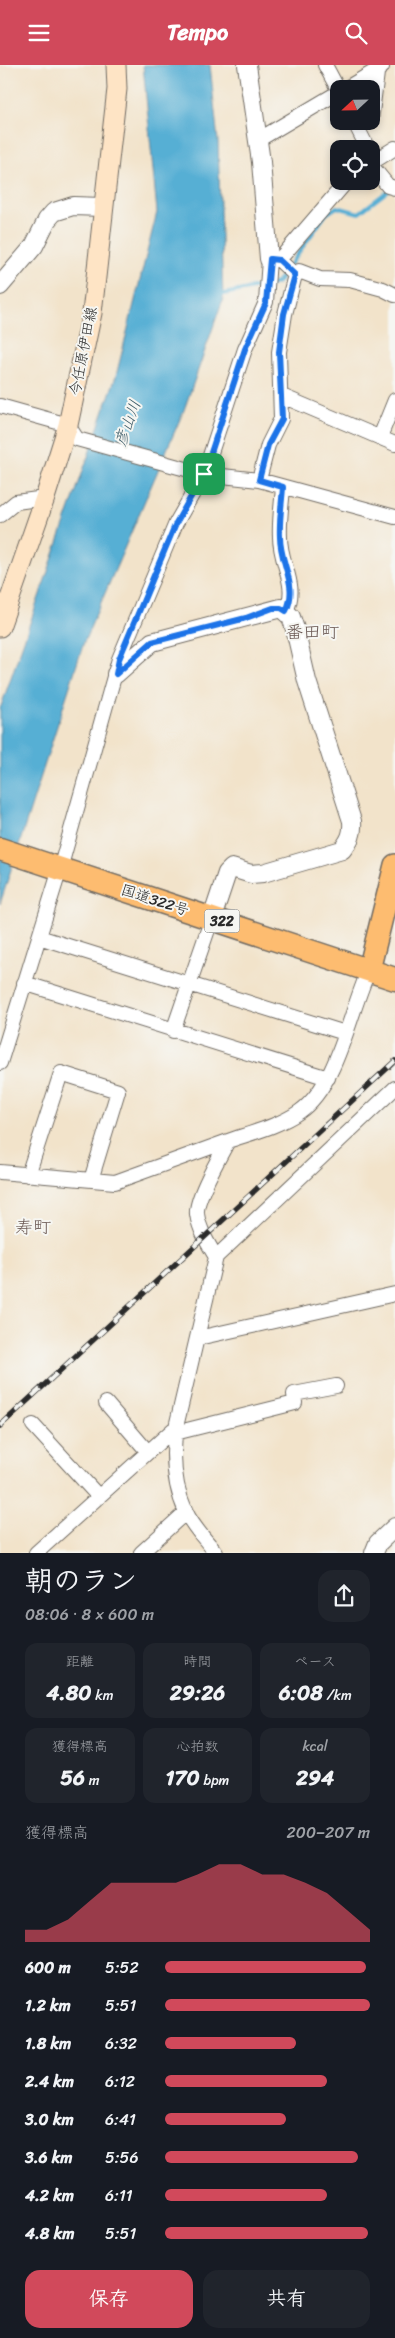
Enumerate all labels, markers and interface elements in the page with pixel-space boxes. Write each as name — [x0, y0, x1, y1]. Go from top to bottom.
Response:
text: Tempo — [167, 13, 228, 52]
icon: menu — [25, 19, 53, 47]
icon: search — [342, 19, 370, 47]
north arrow — [330, 80, 380, 130]
map controls — [330, 80, 380, 190]
button: locate — [330, 140, 380, 190]
street label: 今任原伊田線 — [62, 304, 104, 398]
water label: 彦山川 — [106, 396, 149, 451]
pin — [183, 453, 225, 495]
icon: arrive — [190, 460, 218, 488]
district label: 番田町 — [285, 616, 339, 648]
street label: 国道322号 — [117, 877, 193, 923]
road number: 322 — [204, 909, 240, 933]
district label: 寿町 — [15, 1211, 51, 1243]
text: 朝のラン — [25, 1556, 137, 1605]
button: share — [318, 1570, 370, 1622]
text: 08:06 · 8 × 600 m — [25, 1600, 154, 1629]
text: 距離 — [66, 1649, 94, 1674]
text: 時間 — [183, 1649, 211, 1674]
text: ペース — [295, 1649, 336, 1674]
text: 4.80 — [46, 1674, 92, 1712]
text: 29:26 — [170, 1674, 225, 1712]
text: 6:08 — [279, 1674, 323, 1712]
text: km — [92, 1683, 113, 1708]
text: /km — [323, 1683, 352, 1708]
text: 獲得標高 — [52, 1734, 108, 1759]
text: 心拍数 — [176, 1734, 218, 1759]
text: kcal — [302, 1734, 328, 1759]
text: 56 — [60, 1759, 85, 1797]
text: 170 — [166, 1759, 200, 1797]
text: 294 — [296, 1759, 334, 1797]
text: m — [85, 1768, 99, 1793]
text: bpm — [200, 1768, 229, 1793]
text: 獲得標高 — [25, 1818, 89, 1847]
text: 200–207 m — [287, 1818, 370, 1847]
text: 600 m — [25, 1953, 71, 1982]
text: 5:52 — [105, 1953, 139, 1982]
text: 1.2 km — [25, 1991, 71, 2020]
text: 5:51 — [105, 1991, 136, 2020]
text: 1.8 km — [25, 2029, 71, 2058]
text: 6:32 — [105, 2029, 137, 2058]
text: 2.4 km — [25, 2067, 74, 2096]
text: 6:12 — [105, 2067, 135, 2096]
text: 3.0 km — [25, 2105, 74, 2134]
text: 6:41 — [105, 2105, 136, 2134]
text: 3.6 km — [25, 2143, 73, 2172]
text: 5:56 — [105, 2143, 138, 2172]
text: 4.2 km — [25, 2181, 74, 2210]
text: 6:11 — [105, 2181, 133, 2210]
text: 4.8 km — [25, 2219, 74, 2248]
text: 5:51 — [105, 2219, 136, 2248]
button: 保存 — [25, 2270, 193, 2328]
button: 共有 — [203, 2270, 370, 2328]

